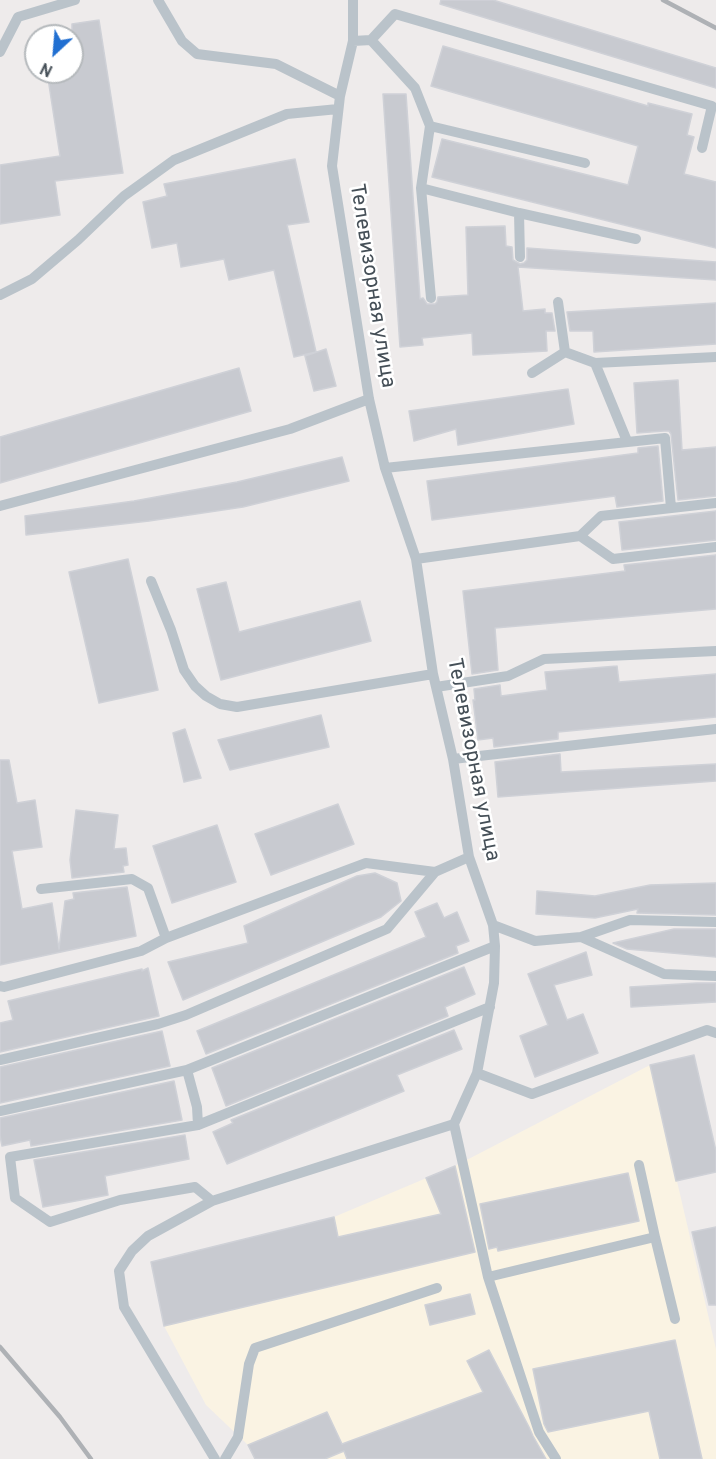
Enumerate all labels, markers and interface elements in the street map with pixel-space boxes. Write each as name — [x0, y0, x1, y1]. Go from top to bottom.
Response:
north arrow — [24, 24, 84, 84]
text: N — [37, 57, 57, 80]
street label: Телевизорная улица — [342, 182, 400, 390]
street label: Телевизорная улица — [440, 656, 504, 864]

